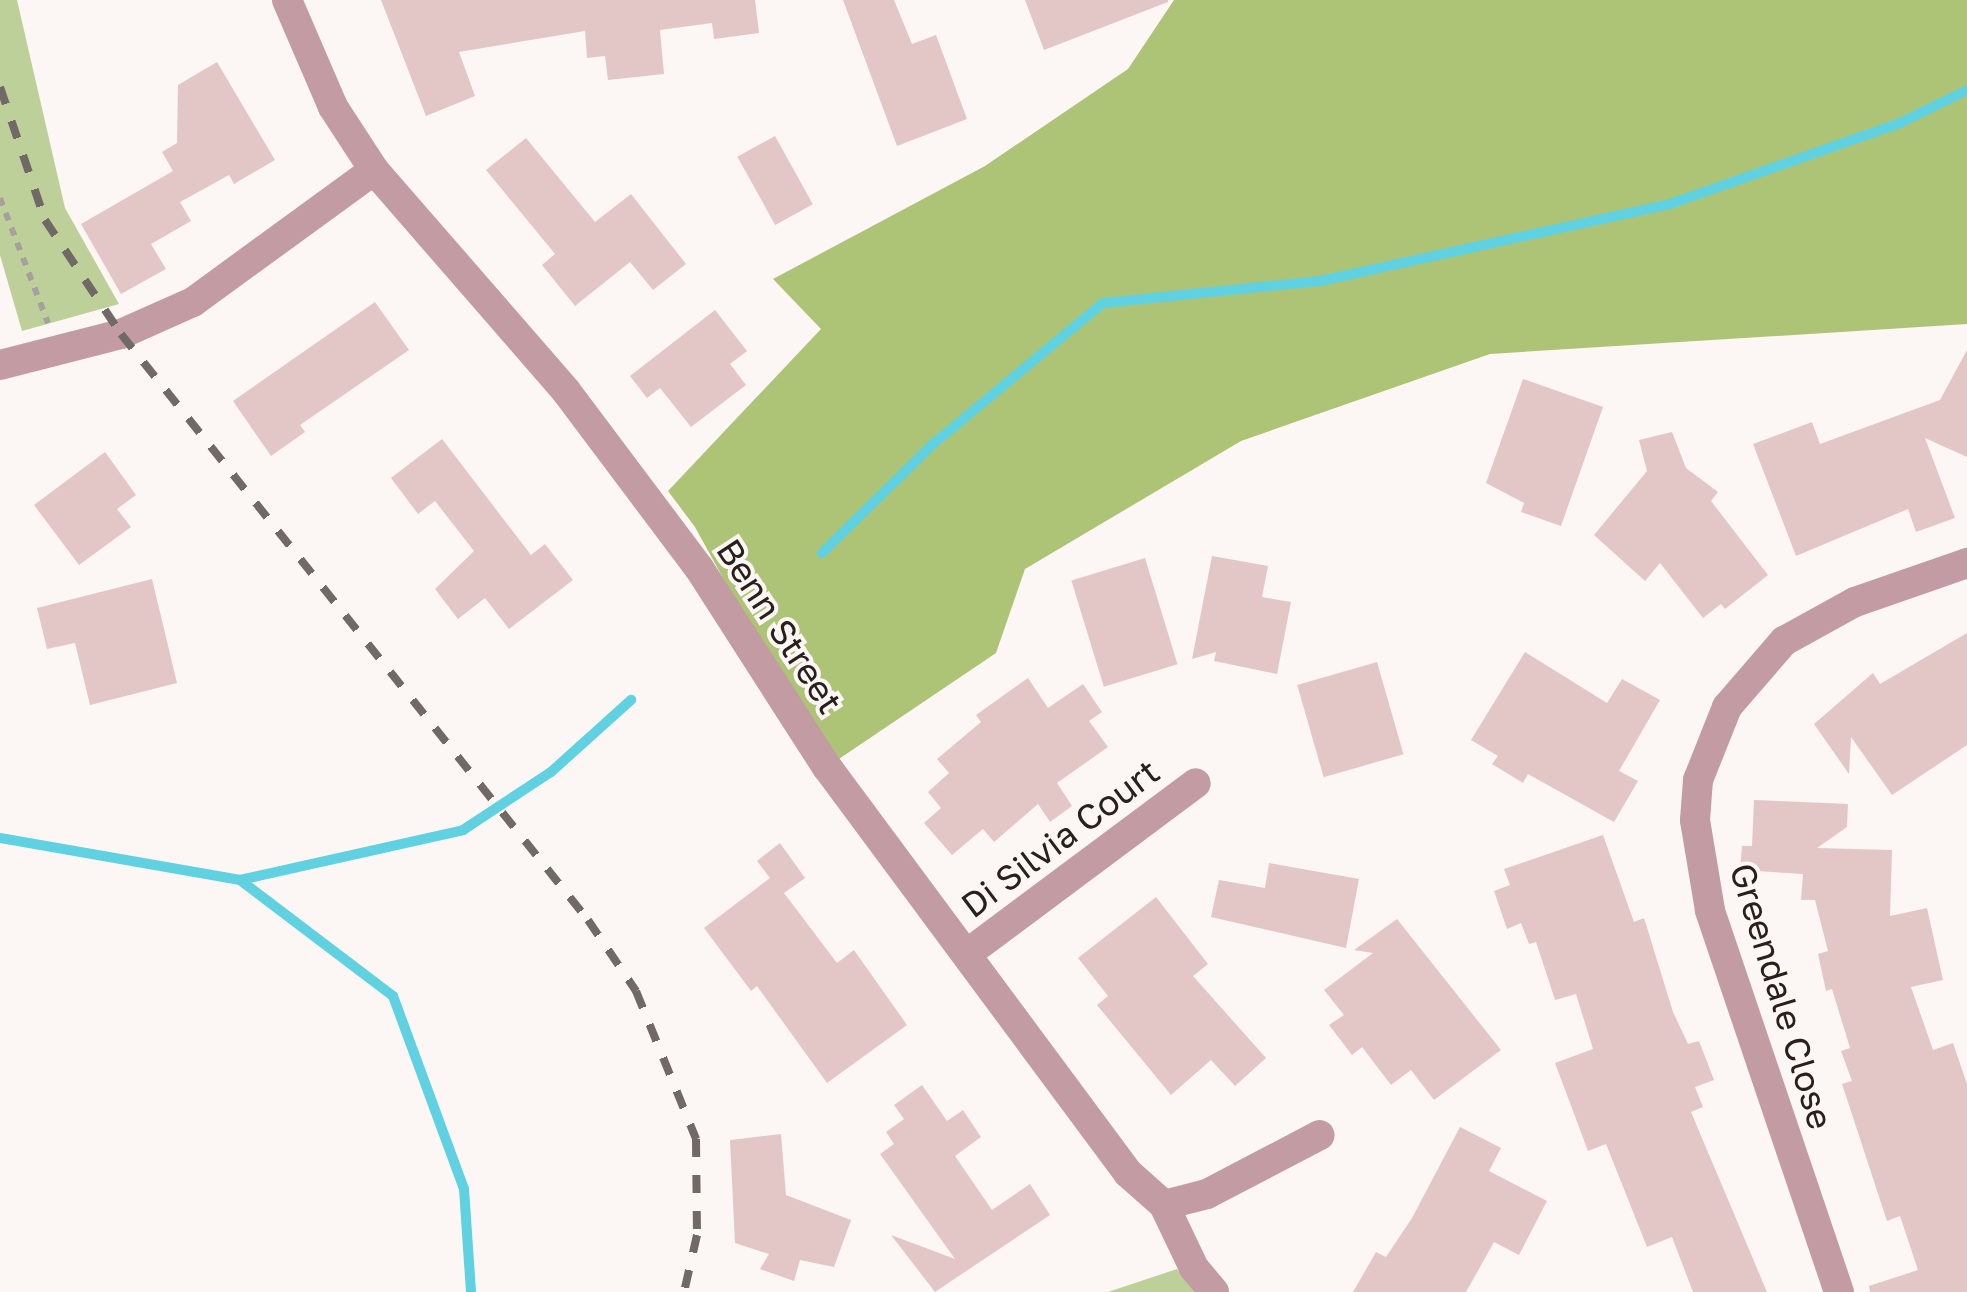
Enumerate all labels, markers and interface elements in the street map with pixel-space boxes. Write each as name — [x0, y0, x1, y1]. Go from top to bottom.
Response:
street label: Benn Street — [708, 531, 852, 721]
street label: Di Silvia Court — [953, 750, 1167, 926]
street label: Greendale Close — [1722, 858, 1842, 1134]

